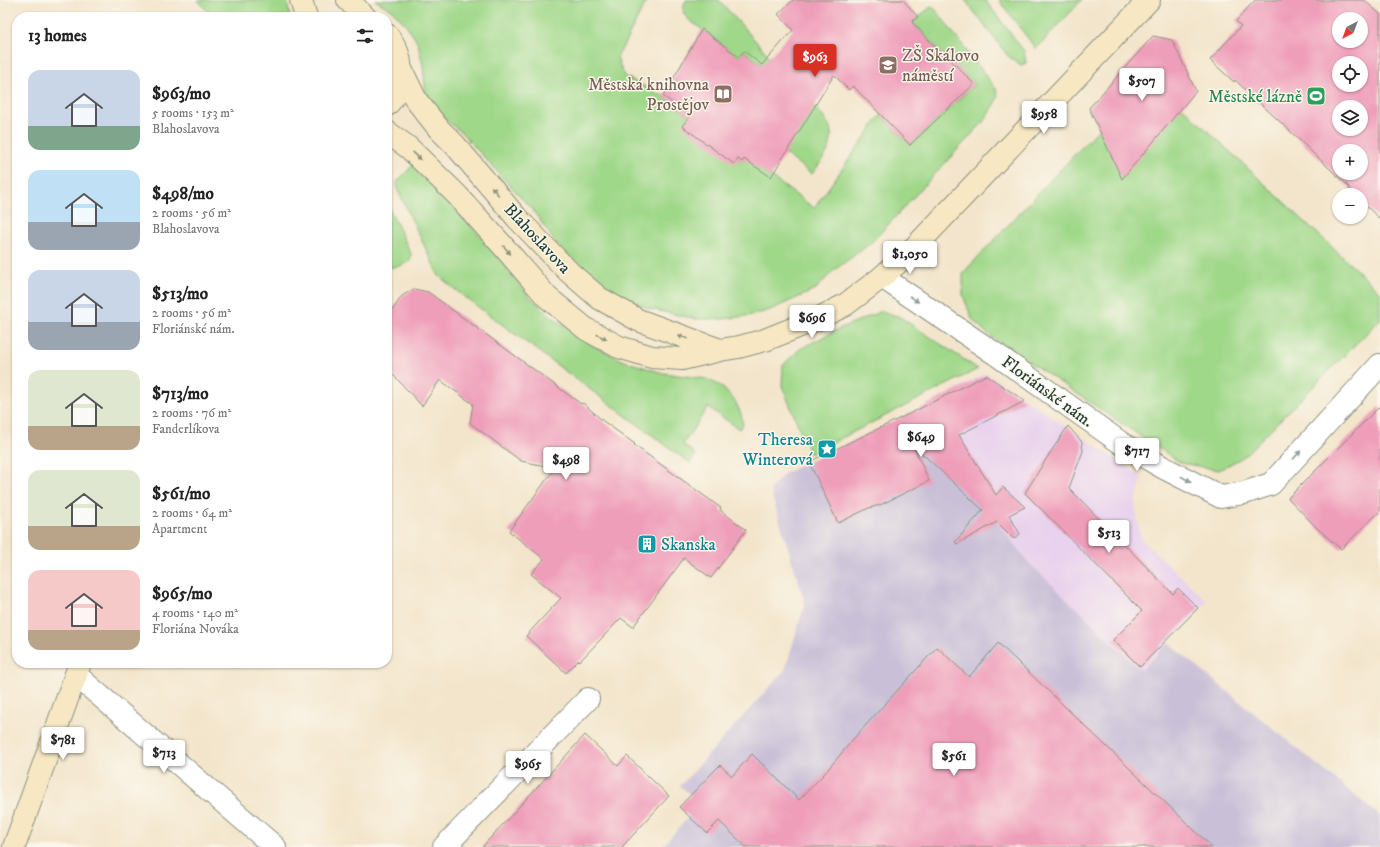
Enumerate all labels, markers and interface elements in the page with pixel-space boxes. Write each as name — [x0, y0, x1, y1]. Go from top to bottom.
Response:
north arrow — [1332, 12, 1368, 48]
map controls — [1332, 12, 1368, 224]
text: 13 homes — [28, 25, 87, 47]
icon: filters — [354, 25, 376, 47]
pin: $963 — [791, 44, 839, 78]
place label: ZŠ Skálovo náměstí — [902, 44, 979, 87]
text: $963 — [802, 49, 828, 65]
school or university icon: ZŠ Skálovo náměstí — [877, 54, 899, 76]
button: locate — [1332, 56, 1368, 92]
pin: $507 — [1118, 68, 1166, 102]
text: $507 — [1128, 73, 1156, 89]
place label: Městská knihovna Prostějov — [588, 74, 710, 116]
text: $963/mo — [152, 83, 211, 105]
library icon: Městská knihovna Prostějov — [712, 83, 734, 105]
sports icon: Městské lázně — [1305, 85, 1327, 107]
icon: home — [60, 86, 108, 134]
place label: Městské lázně — [1208, 86, 1302, 108]
button: layers — [1332, 100, 1368, 136]
pin: $958 — [1020, 101, 1068, 135]
text: 5 rooms · 153 m² — [152, 105, 234, 121]
text: $958 — [1031, 106, 1057, 122]
text: Blahoslavova — [152, 121, 220, 137]
button: + — [1332, 144, 1368, 180]
one-way arrow — [412, 151, 422, 161]
text: $498/mo — [152, 183, 214, 205]
icon: home — [60, 186, 108, 234]
one-way arrow — [491, 187, 500, 196]
button: − — [1332, 188, 1368, 224]
street label: Blahoslavova — [499, 199, 576, 279]
text: 2 rooms · 56 m² — [152, 205, 231, 221]
text: Blahoslavova — [152, 221, 220, 237]
pin: $1,050 — [877, 241, 943, 275]
one-way arrow — [503, 245, 512, 255]
text: $1,050 — [892, 246, 928, 262]
text: $513/mo — [152, 283, 208, 305]
icon: home — [60, 286, 108, 334]
one-way arrow — [909, 295, 920, 303]
text: 2 rooms · 56 m² — [152, 305, 231, 321]
pin: $696 — [788, 305, 836, 339]
text: $696 — [798, 310, 826, 326]
text: Floriánské nám. — [152, 321, 235, 337]
one-way arrow — [677, 333, 689, 339]
one-way arrow — [596, 334, 608, 341]
street label: Floriánské nám. — [997, 351, 1098, 432]
text: $713/mo — [152, 383, 208, 405]
icon: home — [60, 386, 108, 434]
text: 2 rooms · 76 m² — [152, 405, 231, 421]
text: Fanderlíkova — [152, 421, 220, 437]
pin: $649 — [897, 424, 945, 458]
place label: Theresa Winterová — [741, 429, 814, 471]
text: $649 — [907, 429, 935, 445]
place icon: Theresa Winterová — [816, 438, 838, 460]
pin: $717 — [1113, 438, 1161, 472]
text: $717 — [1124, 443, 1150, 459]
pin: $498 — [542, 447, 590, 481]
one-way arrow — [1292, 450, 1302, 460]
text: $498 — [552, 452, 580, 468]
one-way arrow — [1180, 476, 1191, 482]
text: $561/mo — [152, 483, 210, 505]
icon: home — [60, 486, 108, 534]
text: 2 rooms · 64 m² — [152, 505, 232, 521]
pin: $513 — [1085, 520, 1133, 554]
text: Apartment — [152, 521, 207, 537]
text: $513 — [1097, 525, 1121, 541]
building icon: Skanska — [636, 533, 658, 555]
place label: Skanska — [661, 534, 717, 556]
text: $965/mo — [152, 583, 212, 605]
icon: home — [60, 586, 108, 634]
text: 4 rooms · 140 m² — [152, 605, 238, 621]
text: Floriána Nováka — [152, 621, 239, 637]
pin: $781 — [39, 727, 87, 761]
text: $781 — [50, 732, 76, 748]
pin: $713 — [140, 740, 188, 774]
pin: $561 — [930, 743, 978, 777]
text: $713 — [152, 745, 176, 761]
text: $561 — [941, 748, 967, 764]
pin: $965 — [504, 751, 552, 785]
text: $965 — [515, 756, 541, 772]

